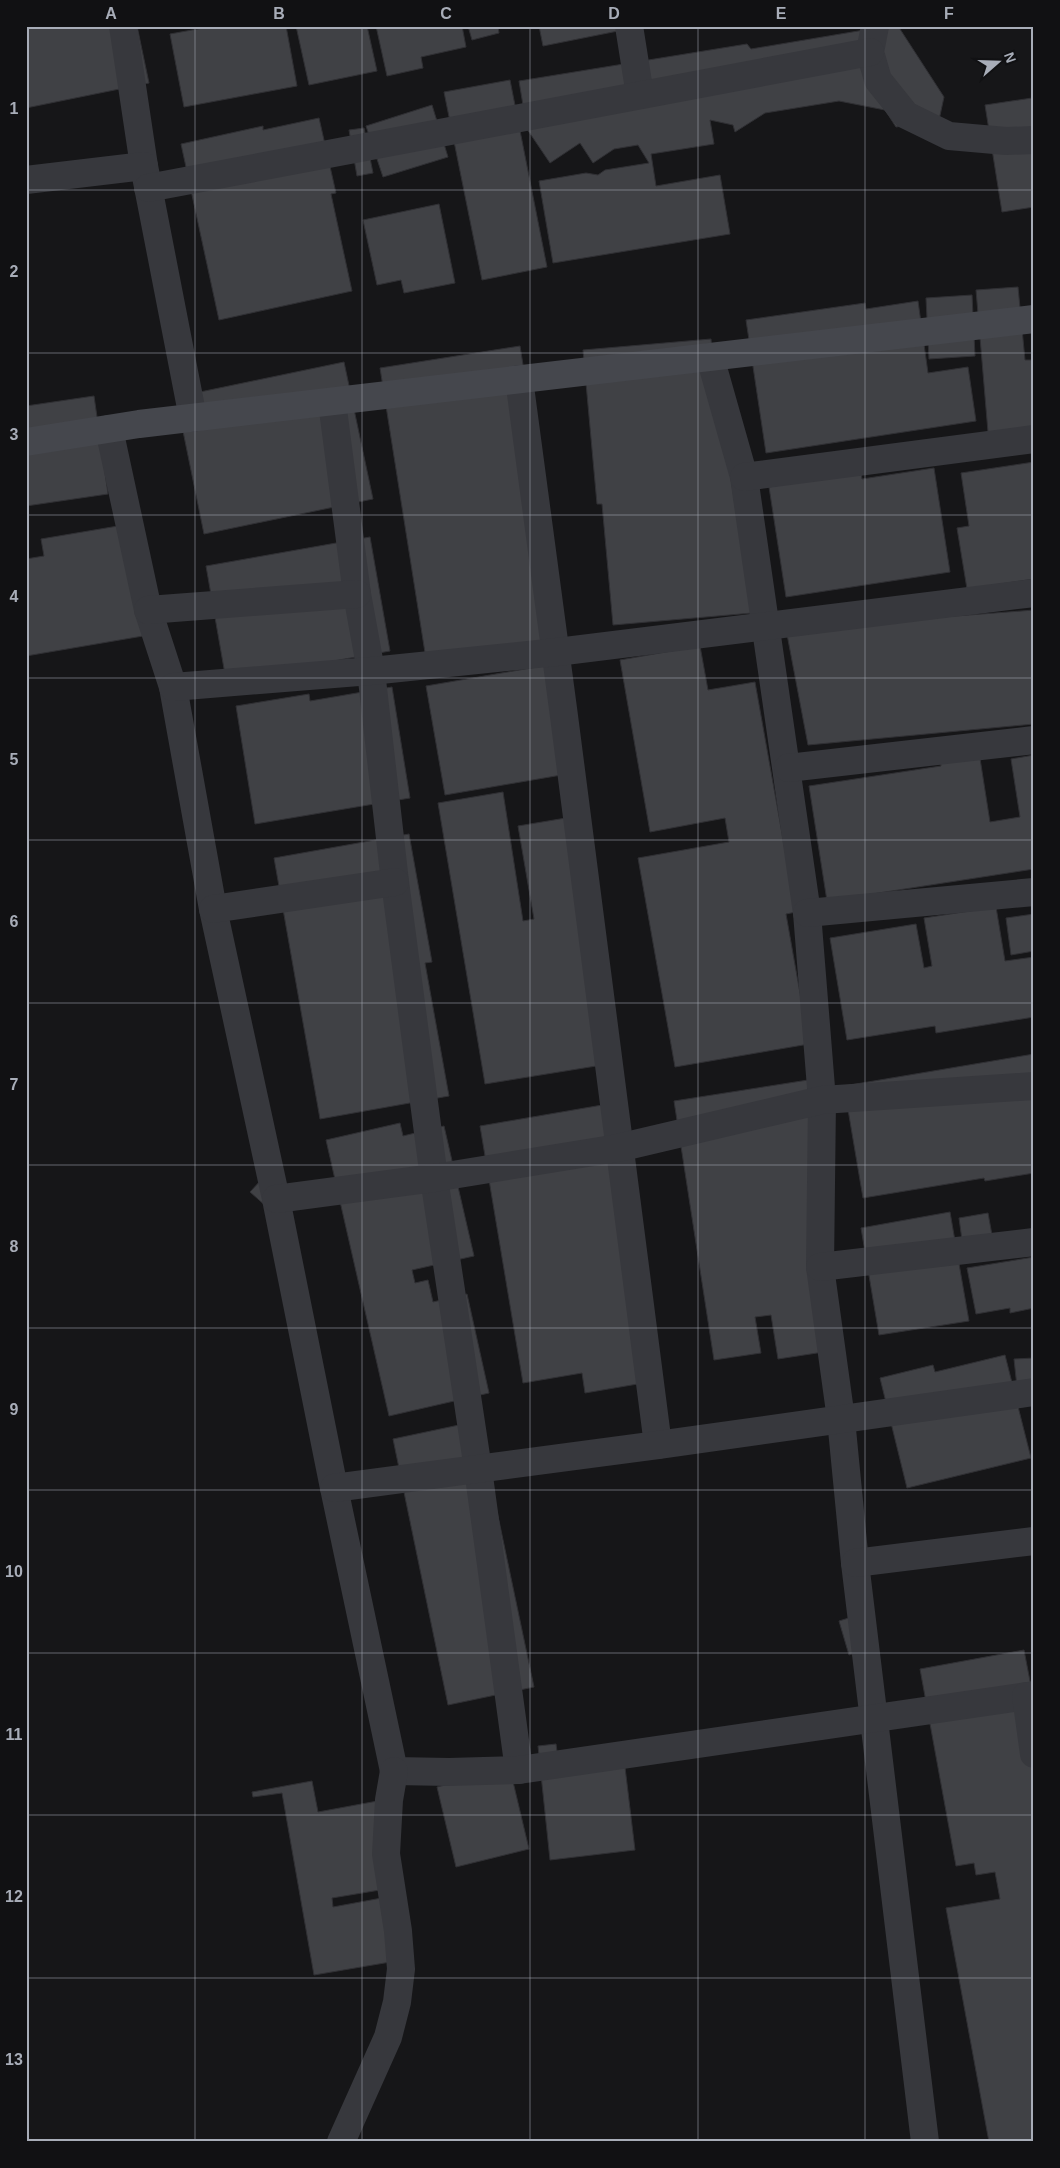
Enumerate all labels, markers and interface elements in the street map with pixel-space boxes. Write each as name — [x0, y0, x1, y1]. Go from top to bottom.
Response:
text: A — [105, 5, 117, 22]
text: B — [273, 5, 285, 22]
text: C — [440, 5, 452, 22]
text: D — [608, 5, 620, 22]
text: E — [776, 5, 787, 22]
text: F — [944, 5, 954, 22]
north arrow — [972, 38, 1022, 88]
text: N — [1001, 50, 1019, 65]
text: 1 — [10, 100, 19, 117]
text: 2 — [10, 263, 19, 280]
text: 3 — [10, 426, 19, 443]
text: 4 — [10, 588, 19, 605]
text: 5 — [10, 751, 19, 768]
text: 6 — [10, 913, 19, 930]
text: 7 — [10, 1076, 19, 1093]
text: 8 — [10, 1238, 19, 1255]
text: 9 — [10, 1401, 19, 1418]
text: 10 — [5, 1563, 23, 1580]
text: 11 — [6, 1726, 23, 1743]
text: 12 — [5, 1888, 23, 1905]
text: 13 — [5, 2051, 23, 2068]

